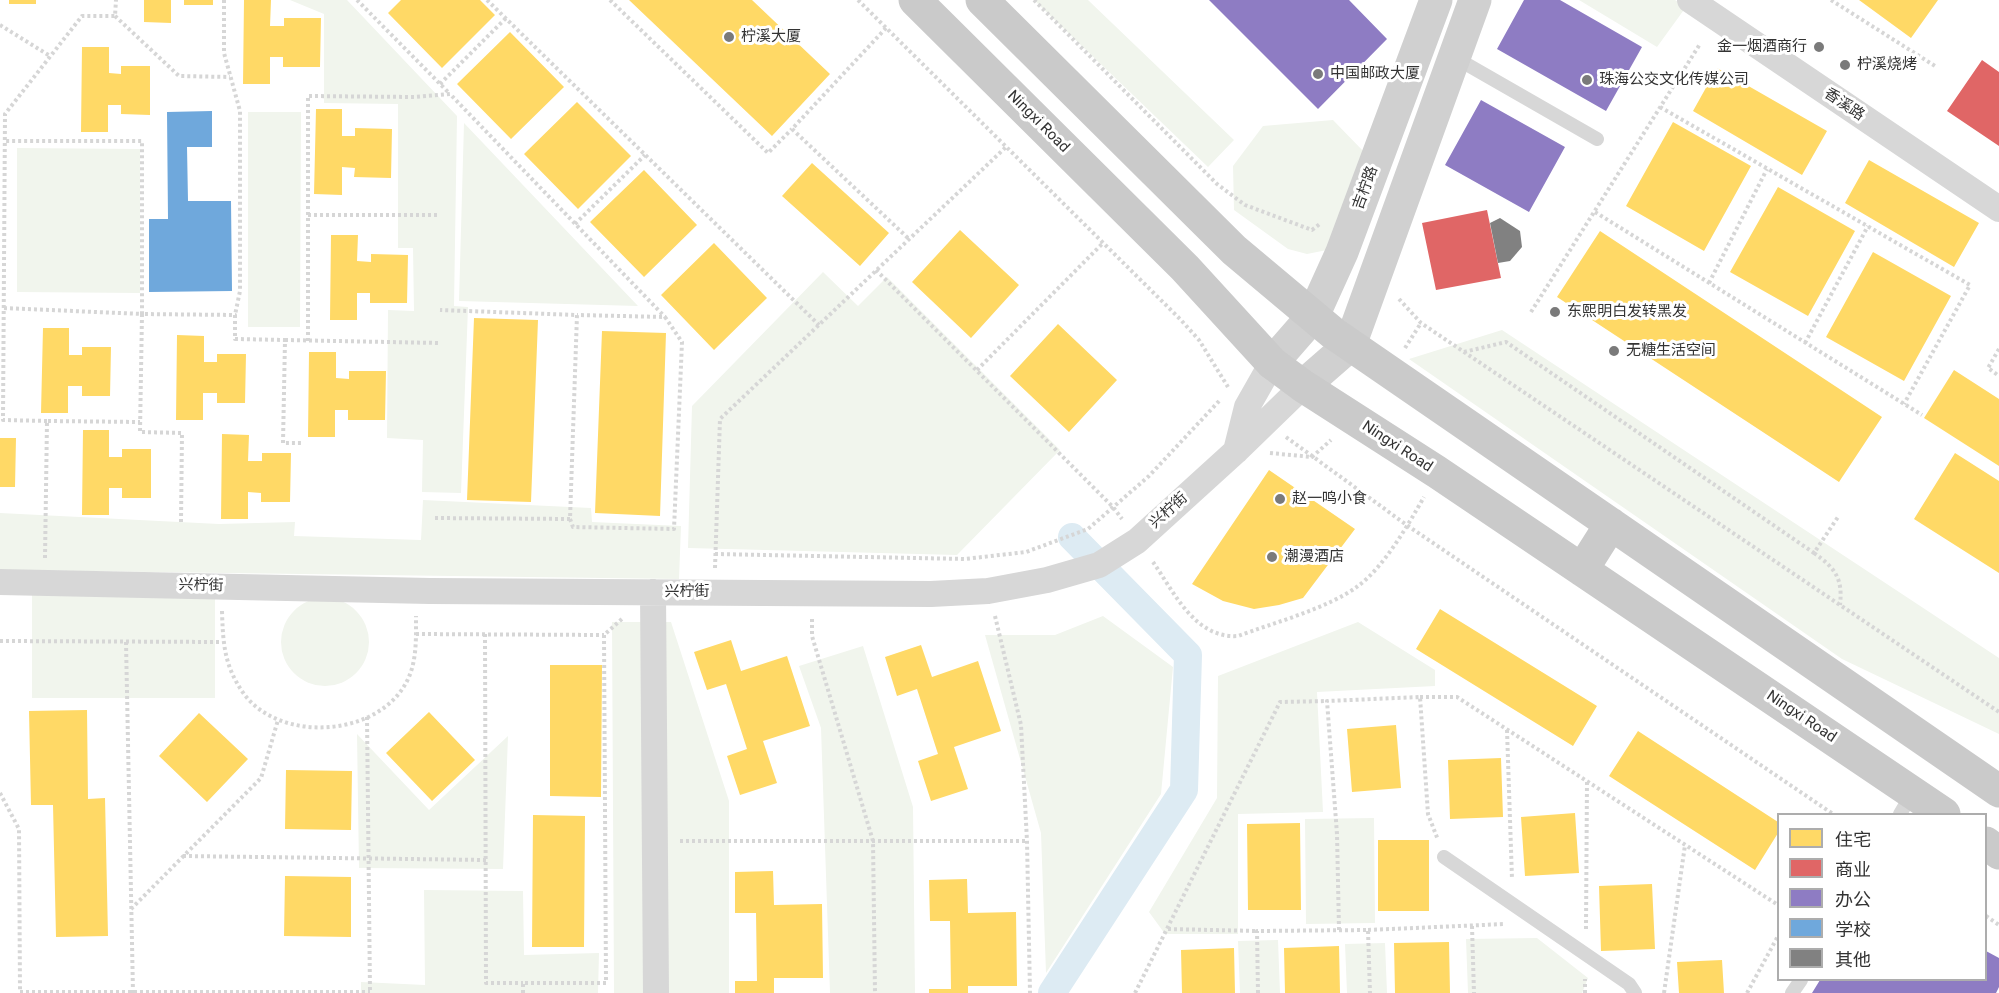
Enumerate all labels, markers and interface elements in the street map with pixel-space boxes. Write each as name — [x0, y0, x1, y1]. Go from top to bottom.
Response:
place label: 柠溪大厦 — [741, 28, 801, 46]
marker: 柠溪大厦 — [722, 30, 736, 44]
place label: 金一烟酒商行 — [1717, 38, 1807, 56]
marker: 金一烟酒商行 — [1812, 40, 1826, 54]
place label: 柠溪烧烤 — [1857, 56, 1917, 74]
marker: 柠溪烧烤 — [1838, 58, 1852, 72]
place label: 中国邮政大厦 — [1330, 65, 1420, 83]
marker: 中国邮政大厦 — [1311, 67, 1325, 81]
place label: 珠海公交文化传媒公司 — [1599, 71, 1749, 89]
marker: 珠海公交文化传媒公司 — [1580, 73, 1594, 87]
street label: 香溪路 — [1820, 85, 1868, 125]
street label: Ningxi Road — [1003, 87, 1073, 157]
street label: 吉柠路 — [1350, 164, 1382, 212]
place label: 东熙明白发转黑发 — [1567, 303, 1687, 321]
marker: 东熙明白发转黑发 — [1548, 305, 1562, 319]
place label: 无糖生活空间 — [1626, 342, 1716, 360]
marker: 无糖生活空间 — [1607, 344, 1621, 358]
street label: Ningxi Road — [1358, 418, 1436, 476]
street label: 兴柠街 — [1146, 489, 1192, 533]
place label: 赵一鸣小食 — [1292, 490, 1367, 508]
marker: 赵一鸣小食 — [1273, 492, 1287, 506]
place label: 潮漫酒店 — [1284, 548, 1344, 566]
marker: 潮漫酒店 — [1265, 550, 1279, 564]
street label: 兴柠街 — [178, 577, 224, 595]
street label: 兴柠街 — [665, 583, 709, 601]
street label: Ningxi Road — [1763, 687, 1839, 747]
legend — [1777, 813, 1987, 981]
text: 住宅 — [1835, 829, 1871, 850]
text: 商业 — [1835, 859, 1871, 880]
text: 办公 — [1835, 889, 1871, 910]
text: 学校 — [1835, 919, 1871, 940]
text: 其他 — [1835, 949, 1871, 970]

